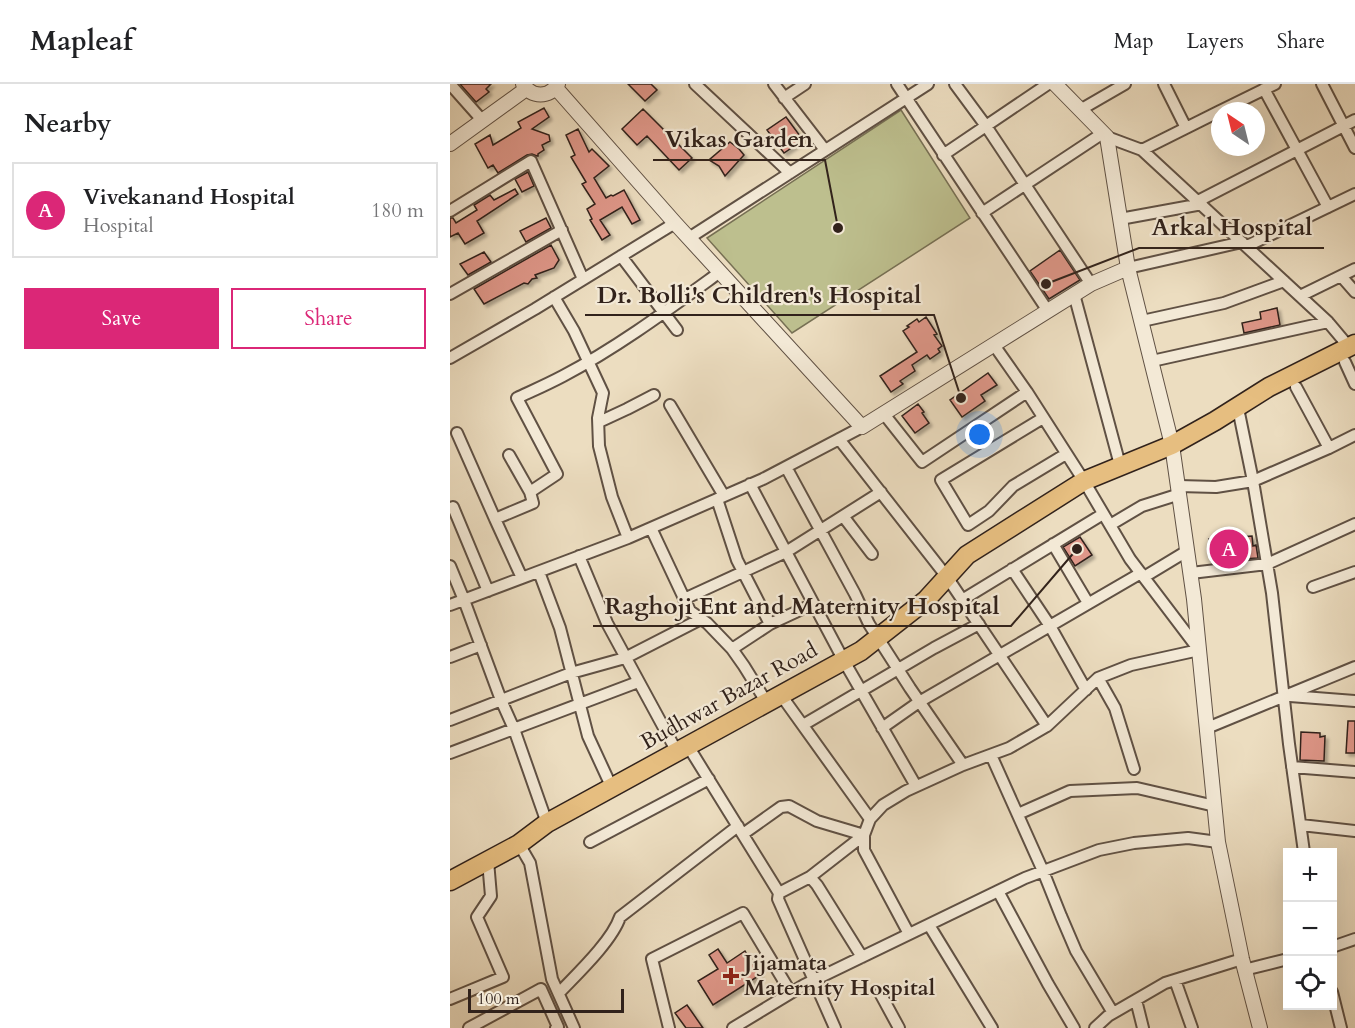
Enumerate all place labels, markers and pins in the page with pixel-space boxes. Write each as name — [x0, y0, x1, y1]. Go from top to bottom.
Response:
callout: Vikas Garden — [653, 118, 825, 160]
callout: Arkal Hospital — [1139, 206, 1324, 248]
callout: Dr. Bolli's Children's Hospital — [585, 273, 934, 315]
pin: A — [1210, 526, 1248, 572]
callout: Raghoji Ent and Maternity Hospital — [593, 584, 1011, 626]
place label: Jijamata Maternity Hospital — [741, 948, 936, 1003]
marker: Jijamata Maternity Hospital — [722, 967, 740, 985]

